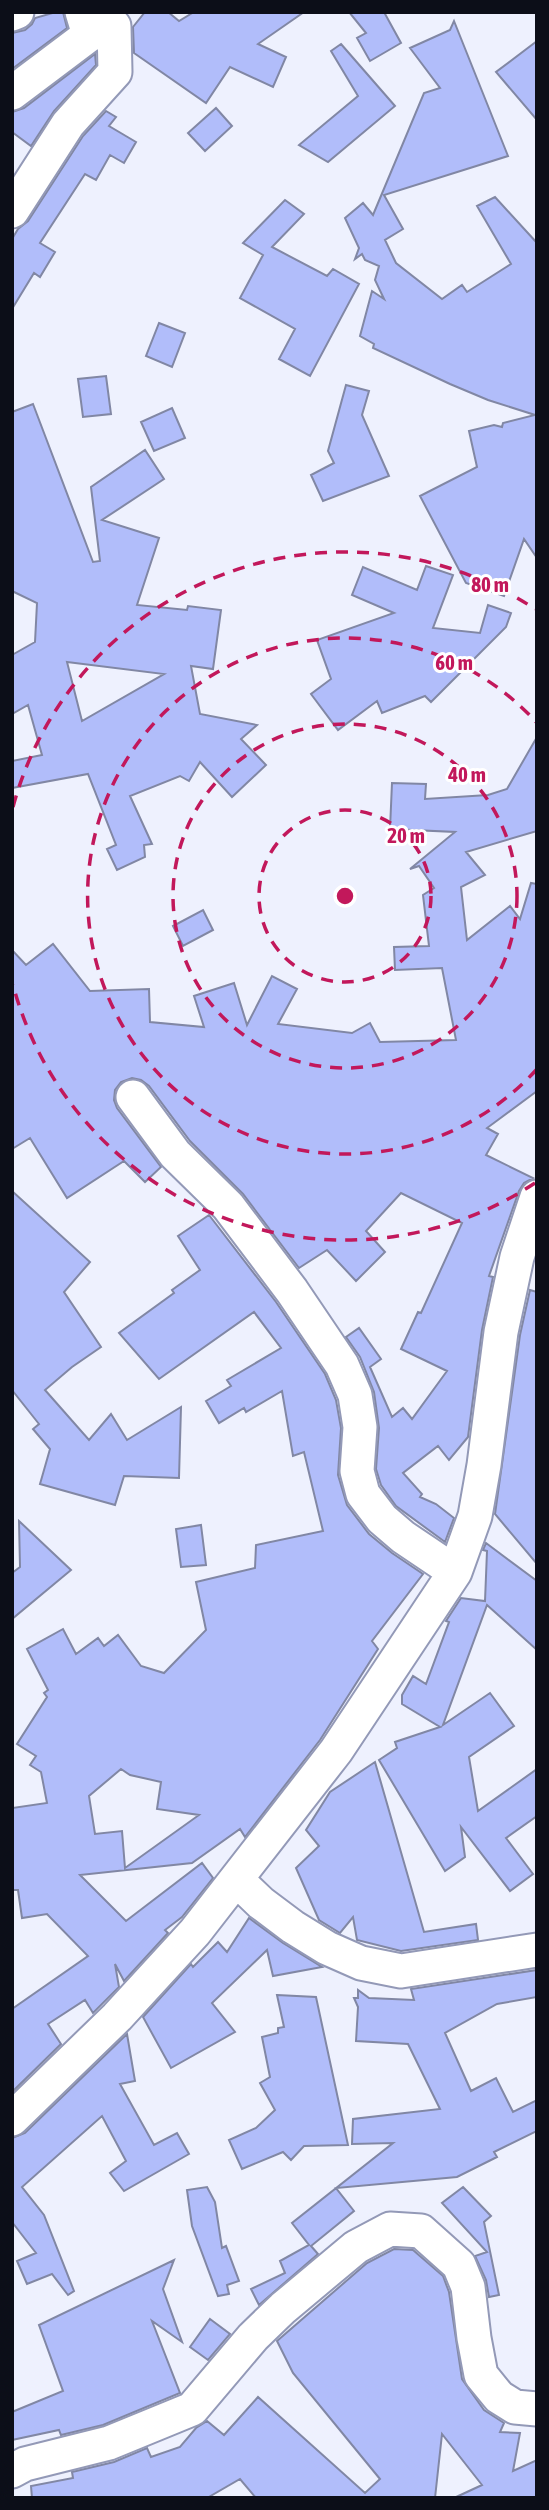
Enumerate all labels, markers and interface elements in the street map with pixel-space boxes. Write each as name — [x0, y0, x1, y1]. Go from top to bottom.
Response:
text: 80 m — [471, 572, 509, 596]
text: 60 m — [435, 650, 473, 674]
text: 40 m — [447, 762, 486, 786]
text: 20 m — [387, 823, 425, 847]
centre of rings — [333, 884, 357, 908]

